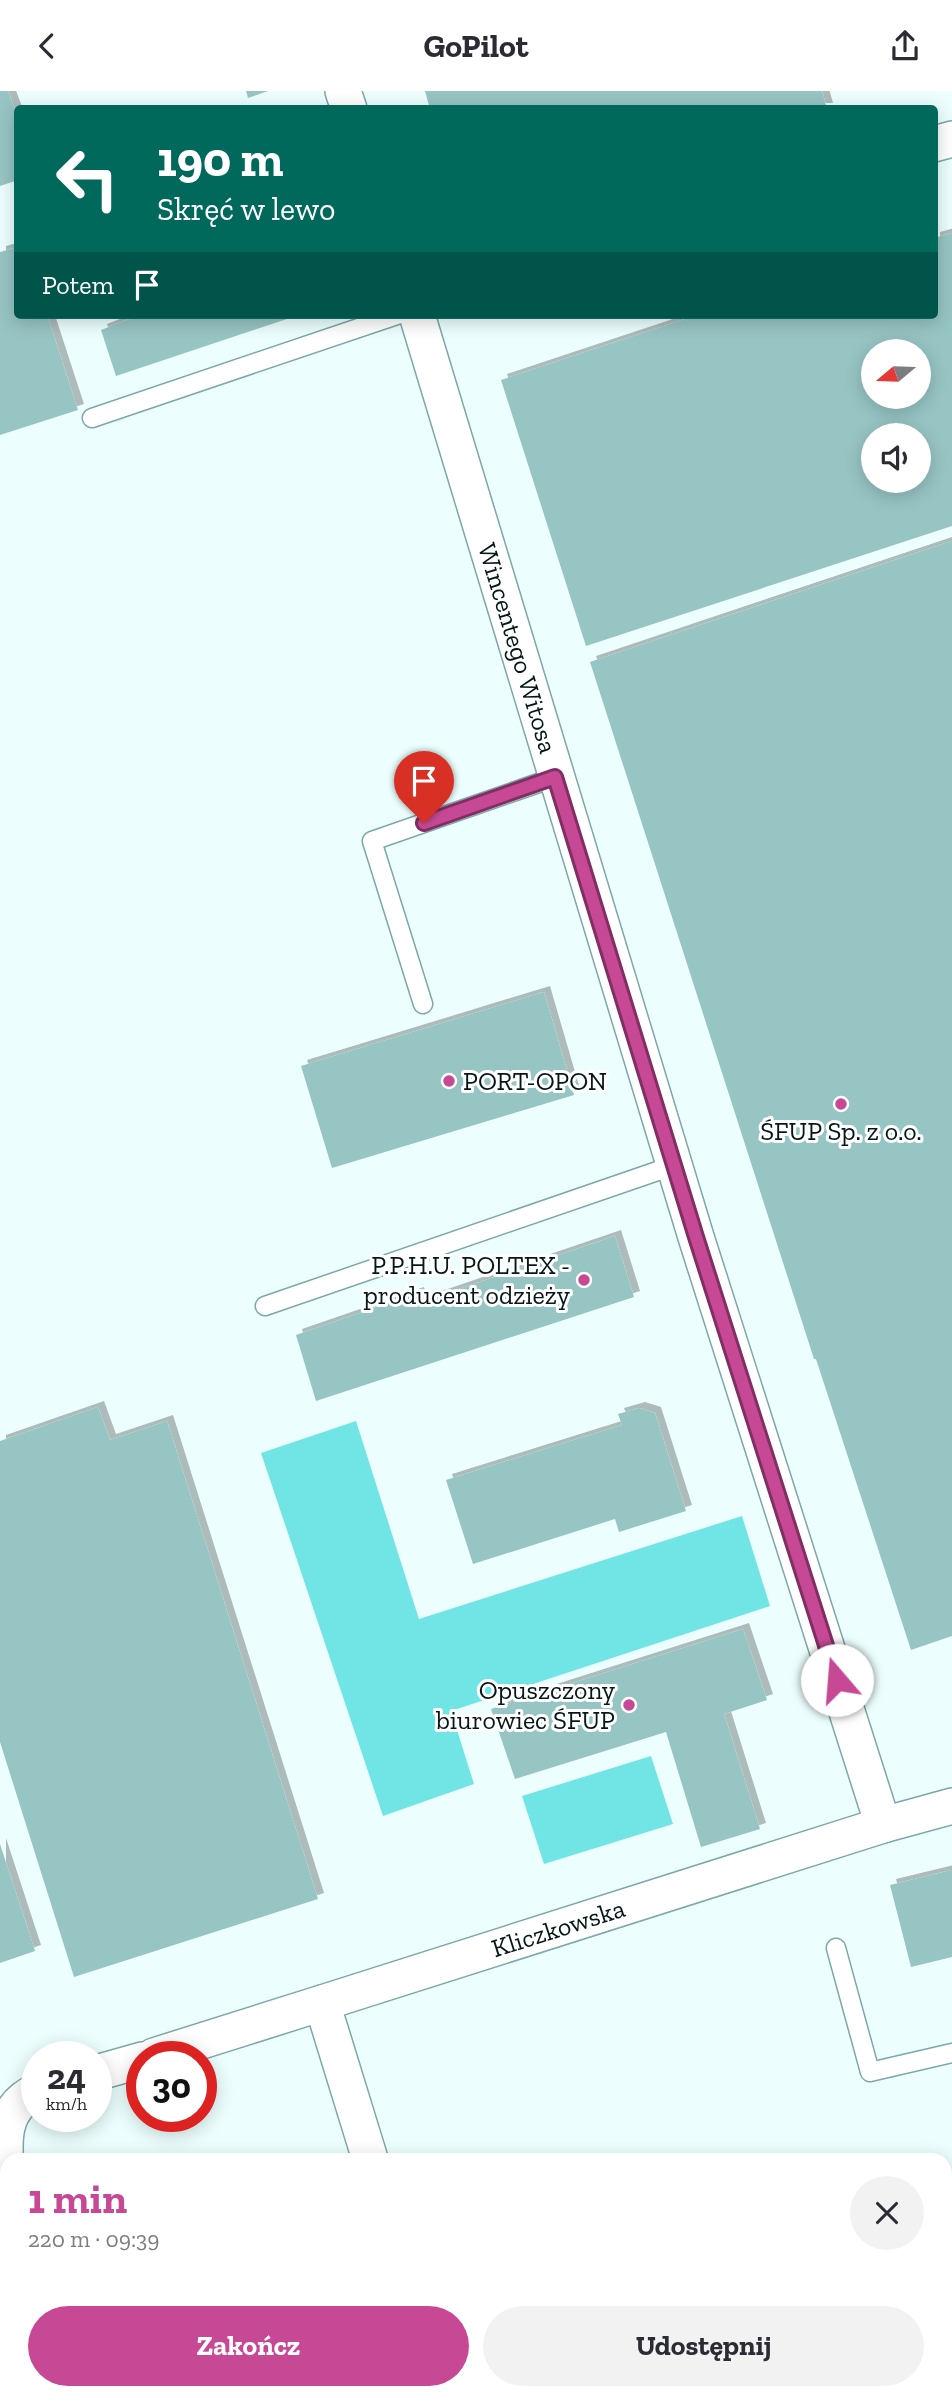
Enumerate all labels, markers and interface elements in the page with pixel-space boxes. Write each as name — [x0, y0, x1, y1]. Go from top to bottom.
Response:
icon: back — [28, 27, 66, 65]
text: GoPilot — [423, 27, 529, 65]
icon: share — [886, 27, 924, 65]
text: 190 m — [157, 130, 283, 189]
icon: left — [42, 133, 133, 224]
text: Skręć w lewo — [157, 190, 335, 228]
icon: arrive — [128, 266, 166, 304]
text: Potem — [42, 269, 114, 301]
north arrow — [861, 339, 931, 409]
map controls — [861, 339, 931, 493]
button: sound — [861, 423, 931, 493]
street label: Wincentego Witosa — [471, 539, 565, 757]
pin — [394, 751, 454, 823]
icon: arrive — [405, 762, 443, 800]
place label: PORT-OPON — [463, 1065, 607, 1097]
marker: PORT-OPON — [441, 1073, 457, 1089]
marker: ŚFUP Sp. z o.o. — [833, 1096, 849, 1112]
place label: ŚFUP Sp. z o.o. — [760, 1115, 922, 1147]
place label: P.P.H.U. POLTEX - producent odzieży — [364, 1249, 571, 1311]
marker: P.P.H.U. POLTEX - producent odzieży — [576, 1272, 592, 1288]
position arrow — [800, 1643, 874, 1717]
place label: Opuszczony biurowiec ŚFUP — [435, 1674, 616, 1736]
marker: Opuszczony biurowiec ŚFUP — [621, 1697, 637, 1713]
street label: Kliczkowska — [487, 1892, 629, 1964]
speed limit sign: 30 — [126, 2041, 217, 2132]
text: 24 — [47, 2056, 86, 2098]
text: km/h — [46, 2093, 87, 2115]
text: 1 min — [28, 2173, 127, 2224]
button: close — [850, 2176, 924, 2250]
text: 220 m · 09:39 — [28, 2225, 160, 2253]
button: Zakończ — [28, 2306, 469, 2386]
button: Udostępnij — [483, 2306, 924, 2386]

